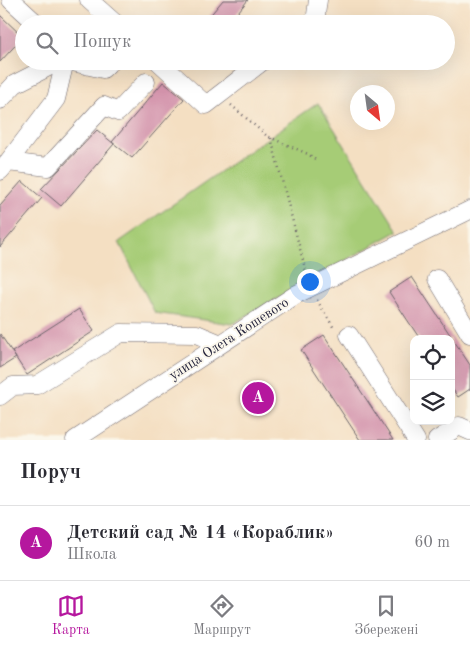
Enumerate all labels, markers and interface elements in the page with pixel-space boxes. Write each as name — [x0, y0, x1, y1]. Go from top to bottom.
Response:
search box — [15, 15, 455, 70]
icon: search — [33, 29, 61, 57]
text: Пошук — [73, 33, 131, 52]
north arrow — [350, 85, 395, 130]
your location — [297, 269, 323, 295]
street label: улица Олега Кошевого — [167, 295, 291, 383]
map controls — [410, 335, 455, 425]
button: locate — [410, 335, 455, 380]
pin: A — [242, 379, 274, 417]
button: layers — [410, 380, 455, 425]
text: Поруч — [20, 462, 81, 483]
text: Детский сад № 14 «Кораблик» — [67, 524, 334, 543]
text: A — [30, 535, 42, 551]
text: 60 m — [414, 535, 450, 551]
text: Школа — [67, 547, 117, 563]
tab: Карта — [52, 592, 90, 639]
tab: Маршрут — [193, 592, 251, 639]
tab: Збережені — [354, 592, 418, 639]

